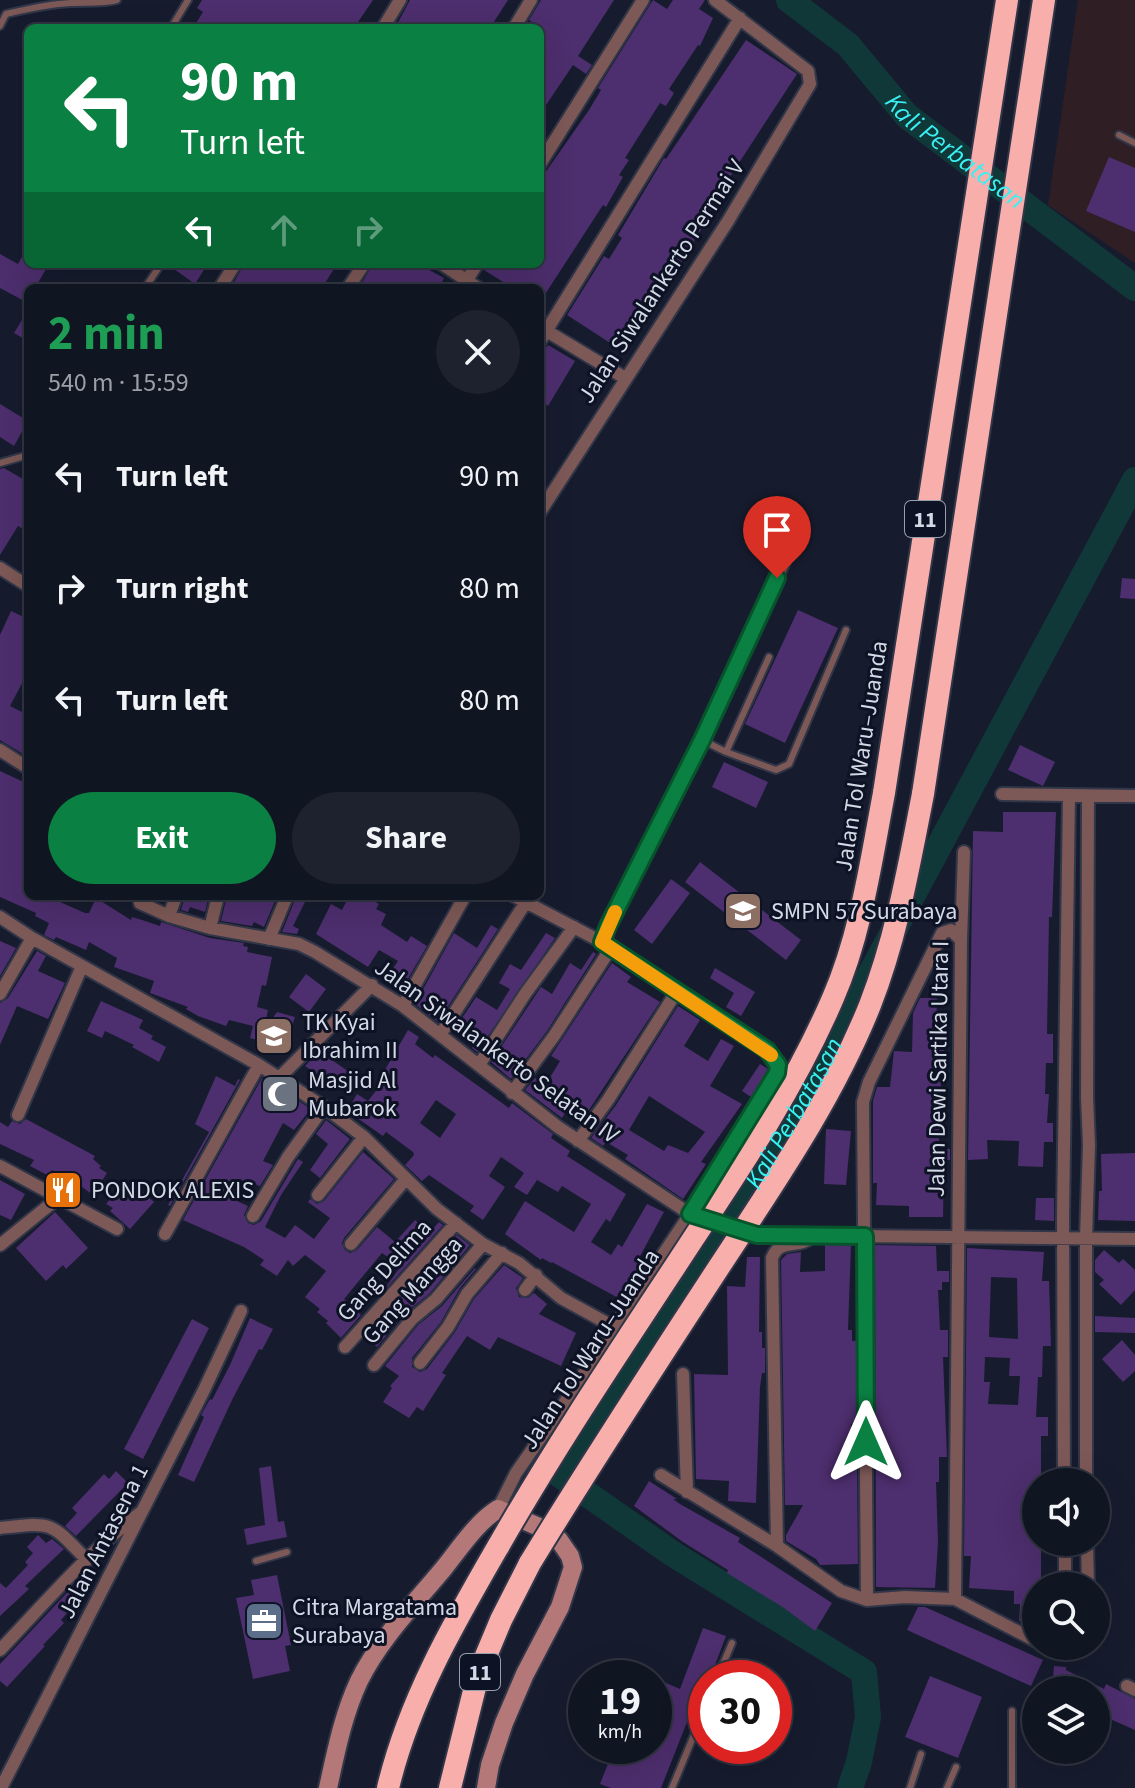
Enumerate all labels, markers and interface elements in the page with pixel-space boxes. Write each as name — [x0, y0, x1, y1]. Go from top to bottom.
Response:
text: 90 m — [180, 43, 298, 122]
icon: left — [48, 56, 152, 160]
water label: Kali Perbatasan — [876, 85, 1033, 218]
text: Turn left — [180, 117, 305, 168]
street label: Jalan Siwalankerto Permai V — [569, 152, 754, 410]
icon: left — [178, 208, 222, 252]
icon: ahead — [262, 208, 306, 252]
icon: right — [346, 208, 390, 252]
text: 2 min — [48, 300, 165, 368]
button: close — [436, 310, 520, 394]
text: 540 m · 15:59 — [48, 364, 189, 401]
icon: left — [48, 454, 92, 498]
text: Turn left — [116, 455, 228, 498]
text: 90 m — [459, 455, 520, 498]
pin — [743, 496, 811, 578]
road number: 11 — [905, 501, 945, 537]
icon: arrive — [755, 508, 799, 552]
icon: right — [48, 566, 92, 610]
text: Turn right — [116, 567, 248, 610]
text: 80 m — [459, 567, 520, 610]
street label: Jalan Tol Waru–Juanda — [826, 638, 897, 874]
icon: left — [48, 678, 92, 722]
text: Turn left — [116, 679, 228, 722]
text: 80 m — [459, 679, 520, 722]
button: Exit — [48, 792, 276, 884]
button: Share — [292, 792, 520, 884]
school or university icon: SMPN 57 Surabaya — [722, 890, 764, 932]
place label: SMPN 57 Surabaya — [771, 894, 957, 929]
street label: Jalan Dewi Sartika Utara I — [919, 941, 958, 1198]
street label: Jalan Siwalankerto Selatan IV — [367, 951, 627, 1153]
place label: TK Kyai Ibrahim II — [302, 1005, 398, 1068]
school or university icon: TK Kyai Ibrahim II — [253, 1015, 295, 1057]
water label: Kali Perbatasan — [736, 1031, 852, 1196]
place label: Masjid Al Mubarok — [308, 1063, 397, 1126]
mosque icon: Masjid Al Mubarok — [259, 1073, 301, 1115]
restaurant icon: PONDOK ALEXIS — [42, 1169, 84, 1211]
place label: PONDOK ALEXIS — [91, 1173, 254, 1208]
street label: Gang Delima — [329, 1211, 440, 1329]
street label: Gang Mangga — [354, 1228, 471, 1352]
street label: Jalan Tol Waru–Juanda — [512, 1242, 669, 1457]
position arrow — [824, 1400, 908, 1484]
street label: Jalan Antasena 1 — [49, 1458, 158, 1625]
map controls — [1022, 1468, 1110, 1764]
button: sound — [1022, 1468, 1110, 1556]
button: search — [1022, 1572, 1110, 1660]
place label: Citra Margatama Surabaya — [292, 1590, 457, 1653]
office icon: Citra Margatama Surabaya — [243, 1600, 285, 1642]
road number: 11 — [460, 1654, 500, 1690]
speed limit sign: 30 — [688, 1660, 792, 1764]
text: 19 — [599, 1673, 641, 1730]
button: layers — [1022, 1676, 1110, 1764]
text: km/h — [598, 1718, 642, 1746]

